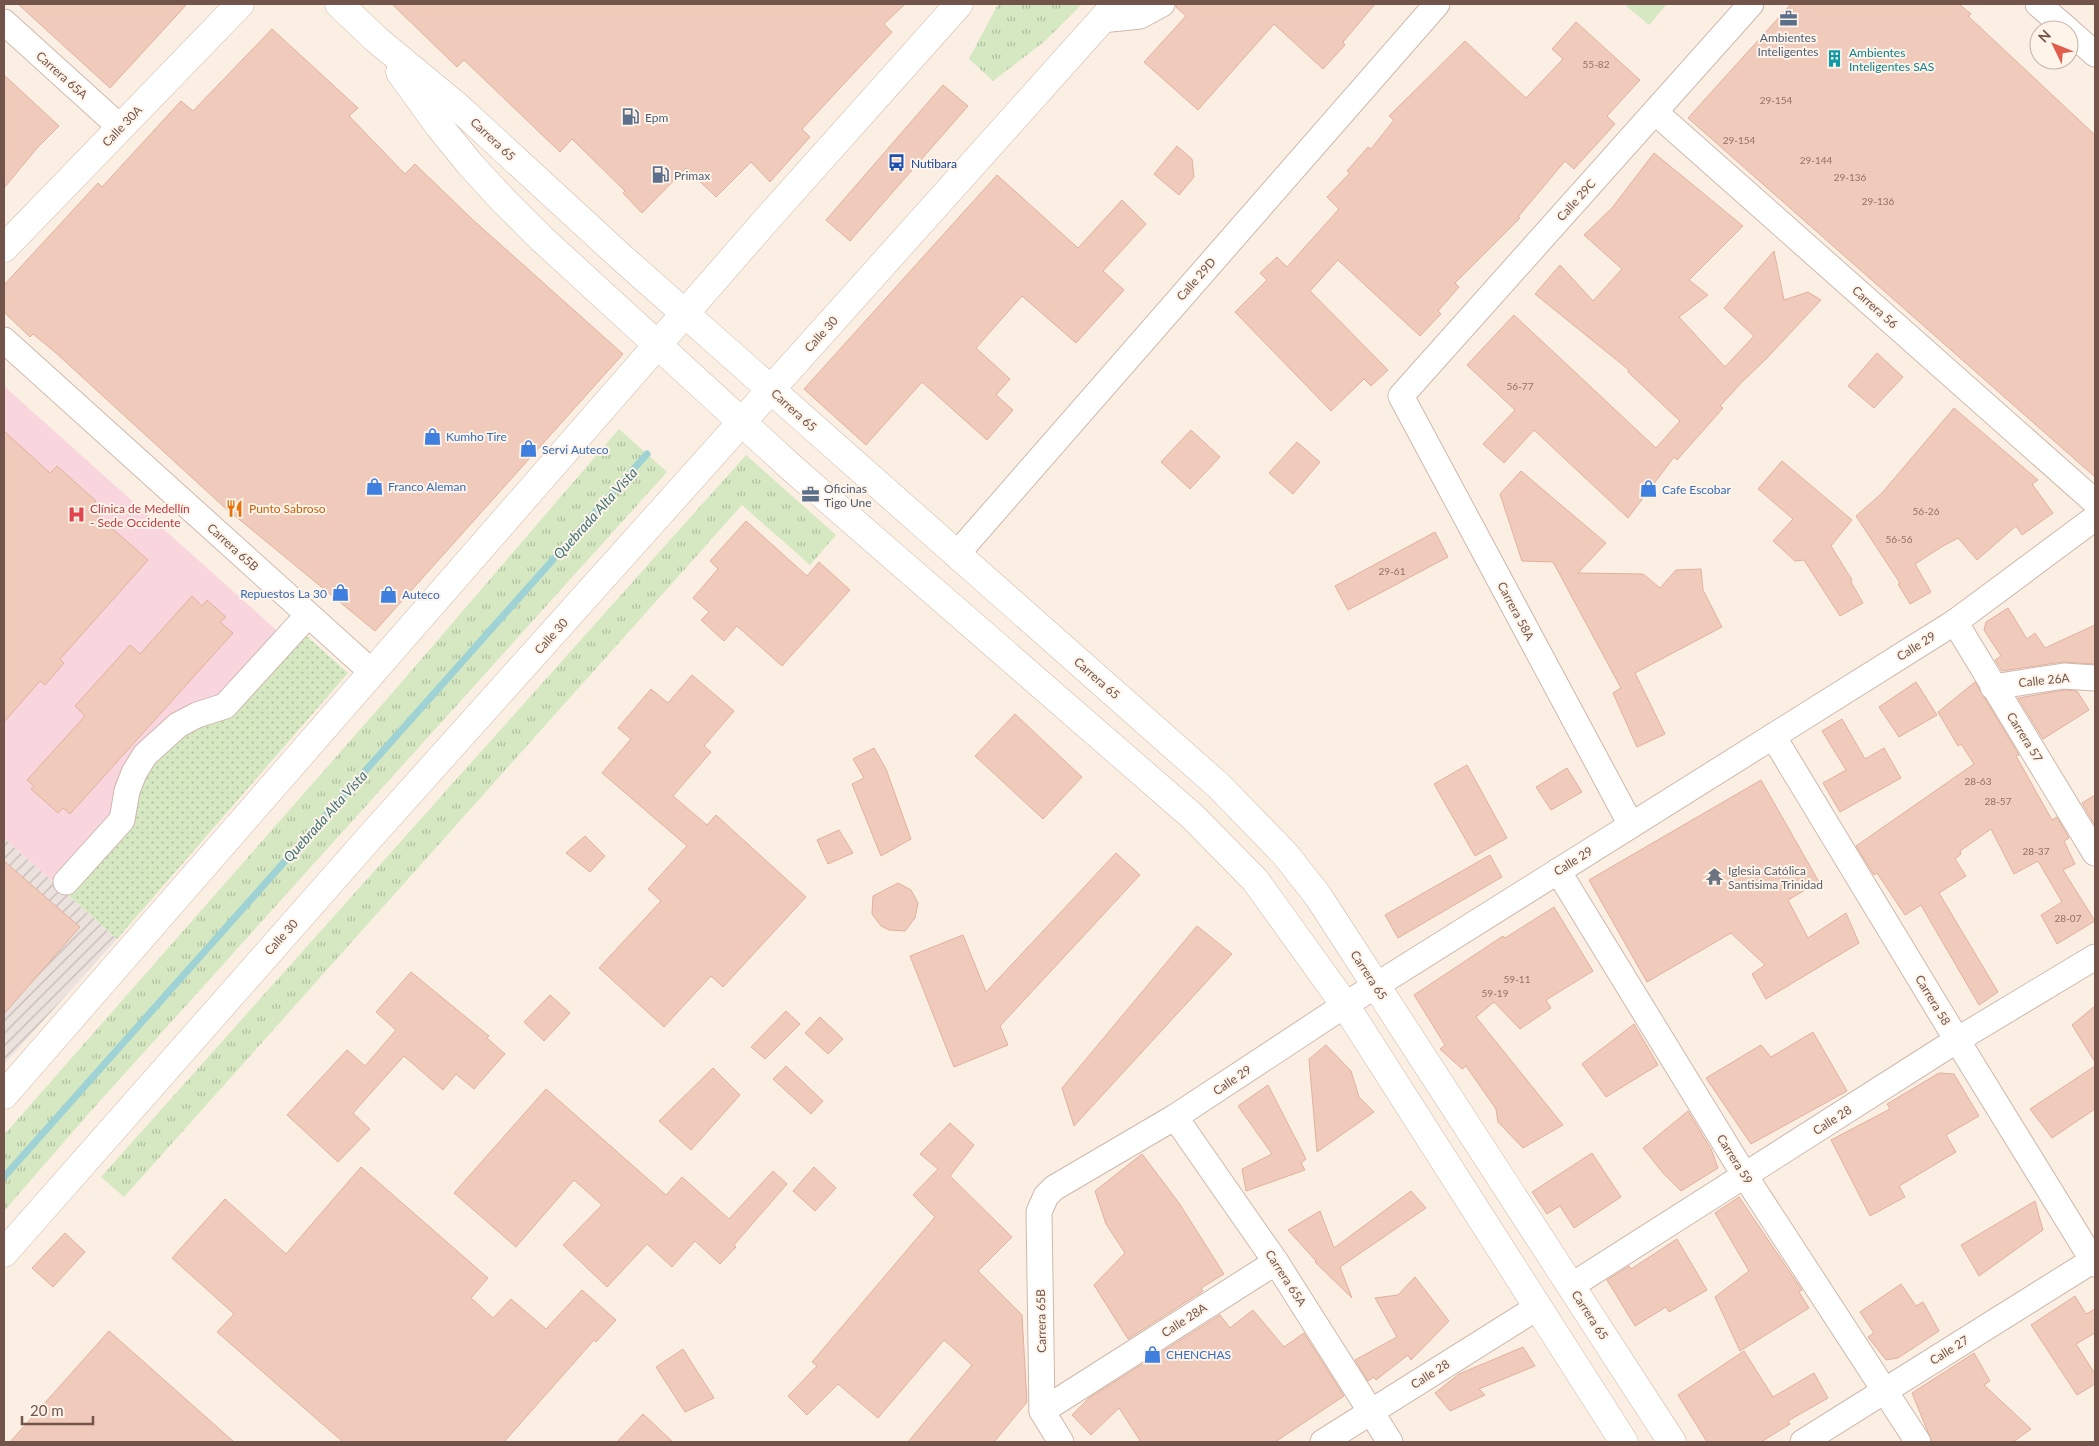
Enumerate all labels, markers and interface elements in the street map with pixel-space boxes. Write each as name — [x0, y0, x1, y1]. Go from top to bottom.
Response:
office icon: Ambientes Inteligentes — [1778, 8, 1798, 28]
north arrow — [2029, 20, 2079, 70]
text: N — [2034, 26, 2054, 46]
place label: Ambientes Inteligentes — [1757, 30, 1819, 59]
place label: Ambientes Inteligentes SAS — [1849, 45, 1934, 74]
street label: Carrera 65A — [33, 48, 92, 103]
building icon: Ambientes Inteligentes SAS — [1825, 49, 1845, 69]
house number: 55-82 — [1583, 58, 1610, 70]
house number: 29-154 — [1760, 94, 1793, 106]
street label: Calle 30A — [99, 102, 146, 150]
fuel station icon: Epm — [621, 107, 641, 127]
place label: Epm — [645, 110, 668, 125]
street label: Carrera 65 — [467, 114, 519, 164]
house number: 29-154 — [1723, 134, 1756, 146]
bus stop icon: Nutibara — [887, 153, 907, 173]
house number: 29-144 — [1800, 154, 1833, 166]
place label: Nutibara — [911, 156, 957, 171]
fuel station icon: Primax — [650, 165, 670, 185]
place label: Primax — [674, 168, 710, 183]
house number: 29-136 — [1834, 171, 1867, 183]
street label: Calle 29C — [1553, 176, 1599, 224]
house number: 29-136 — [1862, 195, 1895, 207]
street label: Calle 29D — [1173, 254, 1219, 304]
street label: Carrera 56 — [1849, 283, 1901, 331]
street label: Calle 30 — [801, 313, 841, 355]
house number: 56-77 — [1507, 380, 1534, 392]
street label: Carrera 65 — [768, 386, 820, 434]
shop icon: Kumho Tire — [422, 426, 442, 446]
place label: Kumho Tire — [446, 429, 507, 444]
shop icon: Servi Auteco — [518, 439, 538, 459]
place label: Servi Auteco — [542, 442, 609, 457]
water label: Quebrada Alta Vista — [549, 464, 641, 562]
shop icon: Franco Aleman — [364, 476, 384, 496]
place label: Franco Aleman — [388, 479, 466, 494]
shop icon: Cafe Escobar — [1638, 479, 1658, 499]
place label: Oficinas Tigo Une — [824, 481, 872, 510]
place label: Cafe Escobar — [1662, 482, 1731, 497]
office icon: Oficinas Tigo Une — [800, 485, 820, 505]
restaurant icon: Punto Sabroso — [225, 498, 245, 518]
place label: Clínica de Medellín - Sede Occidente — [90, 501, 190, 530]
place label: Punto Sabroso — [249, 501, 326, 516]
hospital icon: Clínica de Medellín - Sede Occidente — [66, 505, 86, 525]
house number: 56-26 — [1913, 505, 1940, 517]
street label: Carrera 65B — [204, 520, 262, 574]
house number: 56-56 — [1886, 533, 1913, 545]
house number: 29-61 — [1379, 565, 1406, 577]
street label: Carrera 58A — [1494, 579, 1538, 644]
shop icon: Repuestos La 30 — [331, 583, 351, 603]
shop icon: Auteco — [378, 584, 398, 604]
place label: Repuestos La 30 — [240, 586, 327, 601]
place label: Auteco — [402, 587, 440, 602]
street label: Calle 30 — [531, 615, 571, 657]
street label: Calle 29 — [1894, 628, 1938, 664]
street label: Carrera 65 — [1071, 654, 1123, 702]
street label: Calle 26A — [2018, 670, 2071, 690]
street label: Carrera 57 — [2004, 709, 2046, 765]
water label: Quebrada Alta Vista — [279, 767, 371, 865]
house number: 28-63 — [1965, 775, 1992, 787]
house number: 28-57 — [1985, 795, 2012, 807]
street label: Calle 29 — [1551, 843, 1595, 879]
house number: 28-37 — [2023, 845, 2050, 857]
place label: Iglesia Católica Santisima Trinidad — [1728, 863, 1823, 892]
temple icon: Iglesia Católica Santisima Trinidad — [1704, 867, 1724, 887]
house number: 28-07 — [2055, 912, 2082, 924]
street label: Calle 30 — [261, 916, 301, 958]
street label: Carrera 65 — [1347, 947, 1391, 1003]
street label: Carrera 58 — [1912, 972, 1954, 1028]
house number: 59-11 — [1504, 973, 1531, 985]
house number: 59-19 — [1482, 987, 1509, 999]
street label: Calle 29 — [1210, 1062, 1254, 1098]
street label: Calle 28 — [1810, 1102, 1854, 1138]
street label: Carrera 59 — [1714, 1131, 1756, 1187]
street label: Carrera 65A — [1262, 1247, 1310, 1310]
street label: Carrera 65 — [1568, 1287, 1612, 1343]
street label: Carrera 65B — [1033, 1289, 1049, 1353]
street label: Calle 28A — [1158, 1299, 1210, 1340]
street label: Calle 27 — [1927, 1332, 1971, 1368]
shop icon: CHENCHAS — [1142, 1344, 1162, 1364]
place label: CHENCHAS — [1166, 1347, 1231, 1362]
street label: Calle 28 — [1408, 1356, 1452, 1392]
scale bar — [22, 1394, 94, 1426]
text: 20 m — [30, 1401, 64, 1419]

